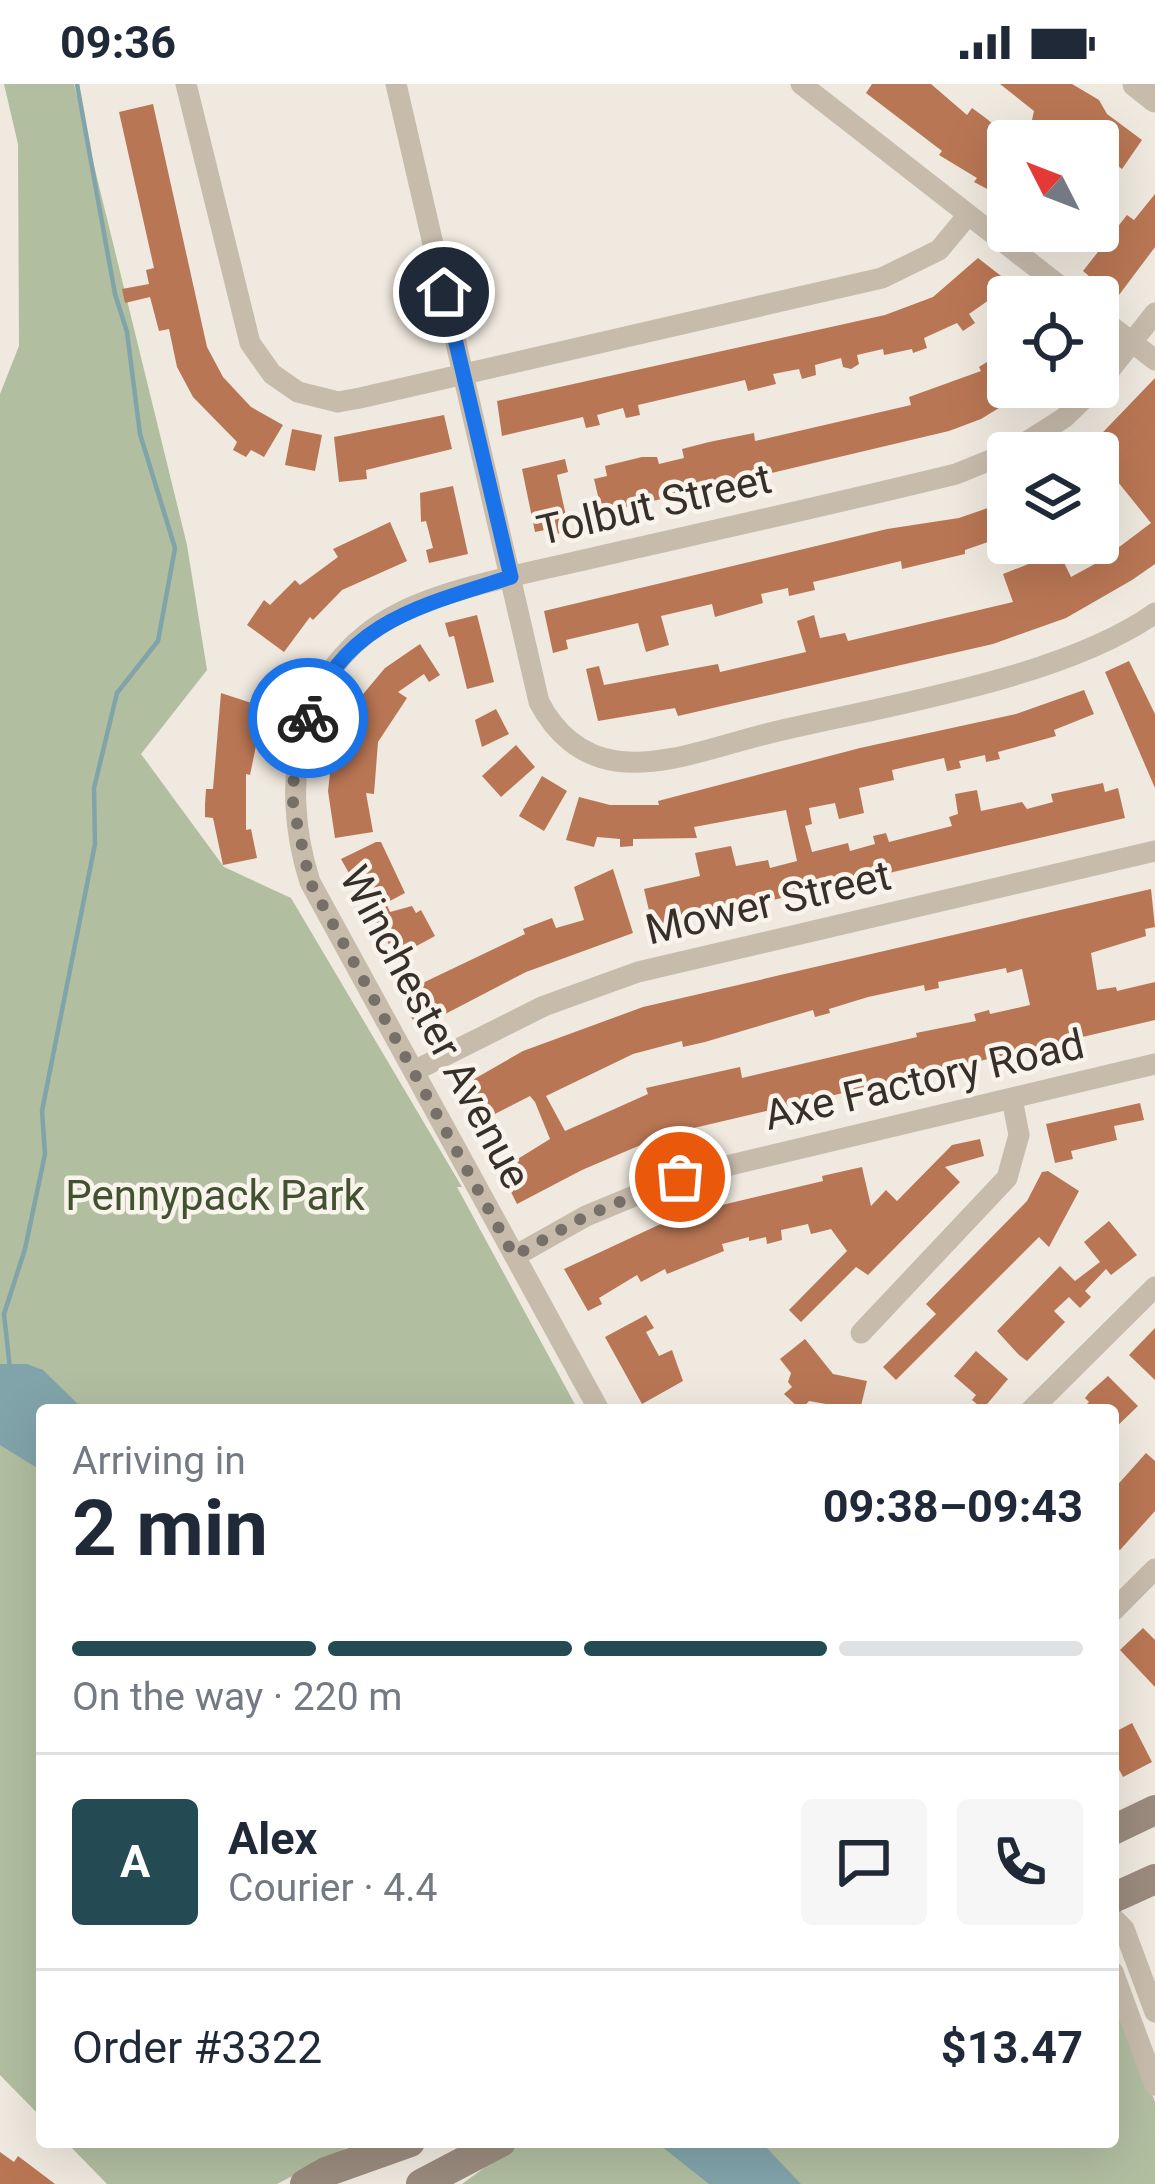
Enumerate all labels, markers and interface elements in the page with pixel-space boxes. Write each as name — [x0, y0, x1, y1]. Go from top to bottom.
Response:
text: 09:36 — [60, 16, 176, 69]
north arrow — [987, 120, 1119, 252]
map controls — [987, 120, 1119, 564]
pin — [393, 241, 495, 343]
icon: home — [411, 259, 477, 325]
button: locate — [987, 276, 1119, 408]
button: layers — [987, 432, 1119, 564]
street label: Tolbut Street — [532, 454, 776, 555]
courier — [248, 658, 368, 778]
icon: bike — [275, 685, 341, 751]
street label: Mower Street — [641, 851, 895, 954]
street label: Winchester Avenue — [330, 858, 541, 1197]
street label: Axe Factory Road — [760, 1019, 1089, 1140]
pin — [629, 1126, 731, 1228]
icon: bag — [647, 1144, 713, 1210]
park label: Pennypack Park — [65, 1171, 365, 1220]
text: Arriving in — [72, 1438, 246, 1484]
text: 09:38–09:43 — [823, 1480, 1083, 1533]
text: 2 min — [72, 1483, 268, 1574]
text: On the way · 220 m — [72, 1674, 403, 1720]
button: chat — [801, 1799, 927, 1925]
button: phone — [957, 1799, 1083, 1925]
text: Alex — [228, 1812, 317, 1865]
text: A — [120, 1835, 150, 1888]
text: Courier · 4.4 — [228, 1865, 437, 1911]
text: Order #3322 — [72, 2021, 322, 2074]
text: $13.47 — [941, 2021, 1083, 2074]

